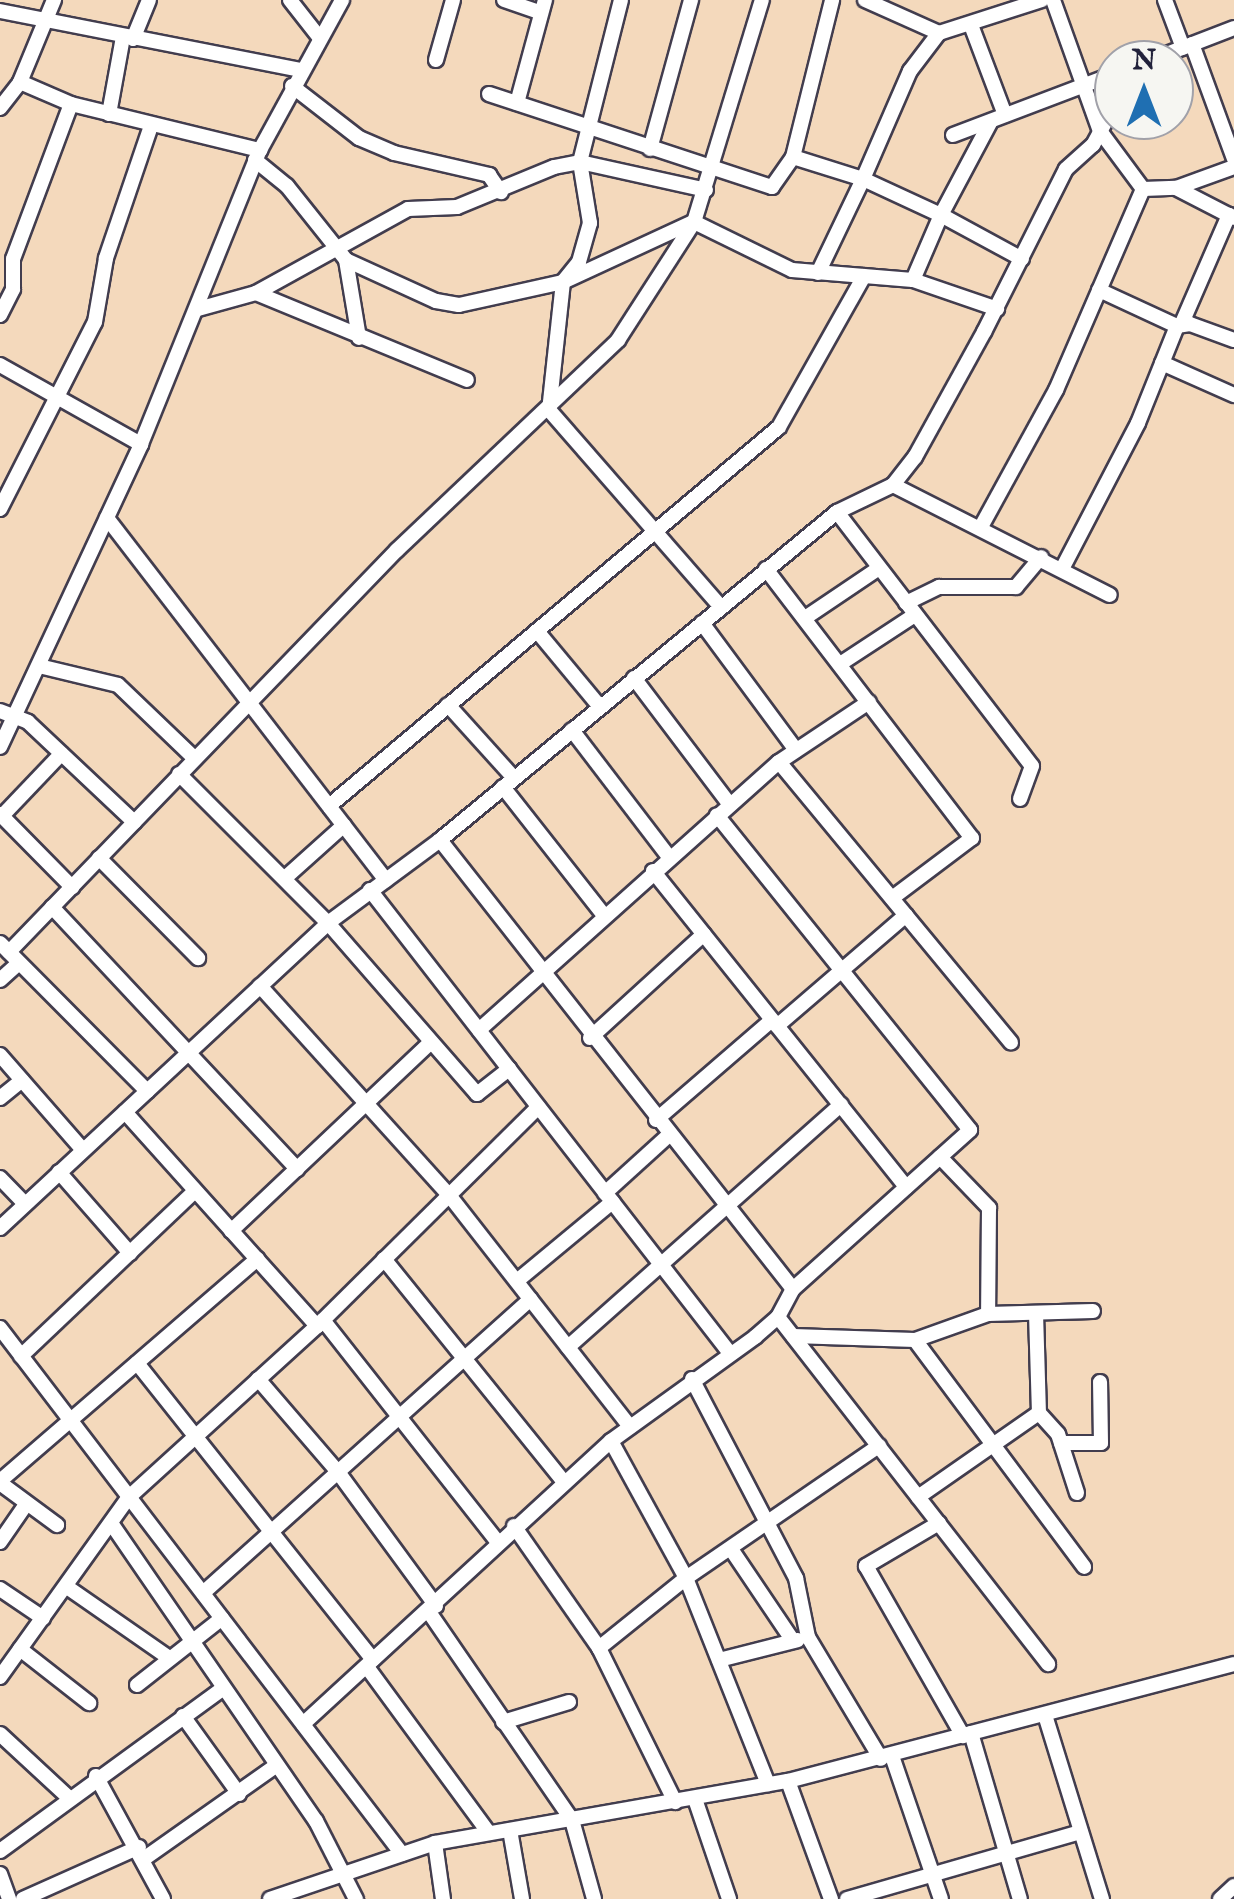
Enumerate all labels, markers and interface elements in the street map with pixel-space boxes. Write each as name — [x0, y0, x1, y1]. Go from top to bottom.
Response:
north arrow — [1094, 40, 1194, 140]
text: N — [1132, 44, 1156, 79]

